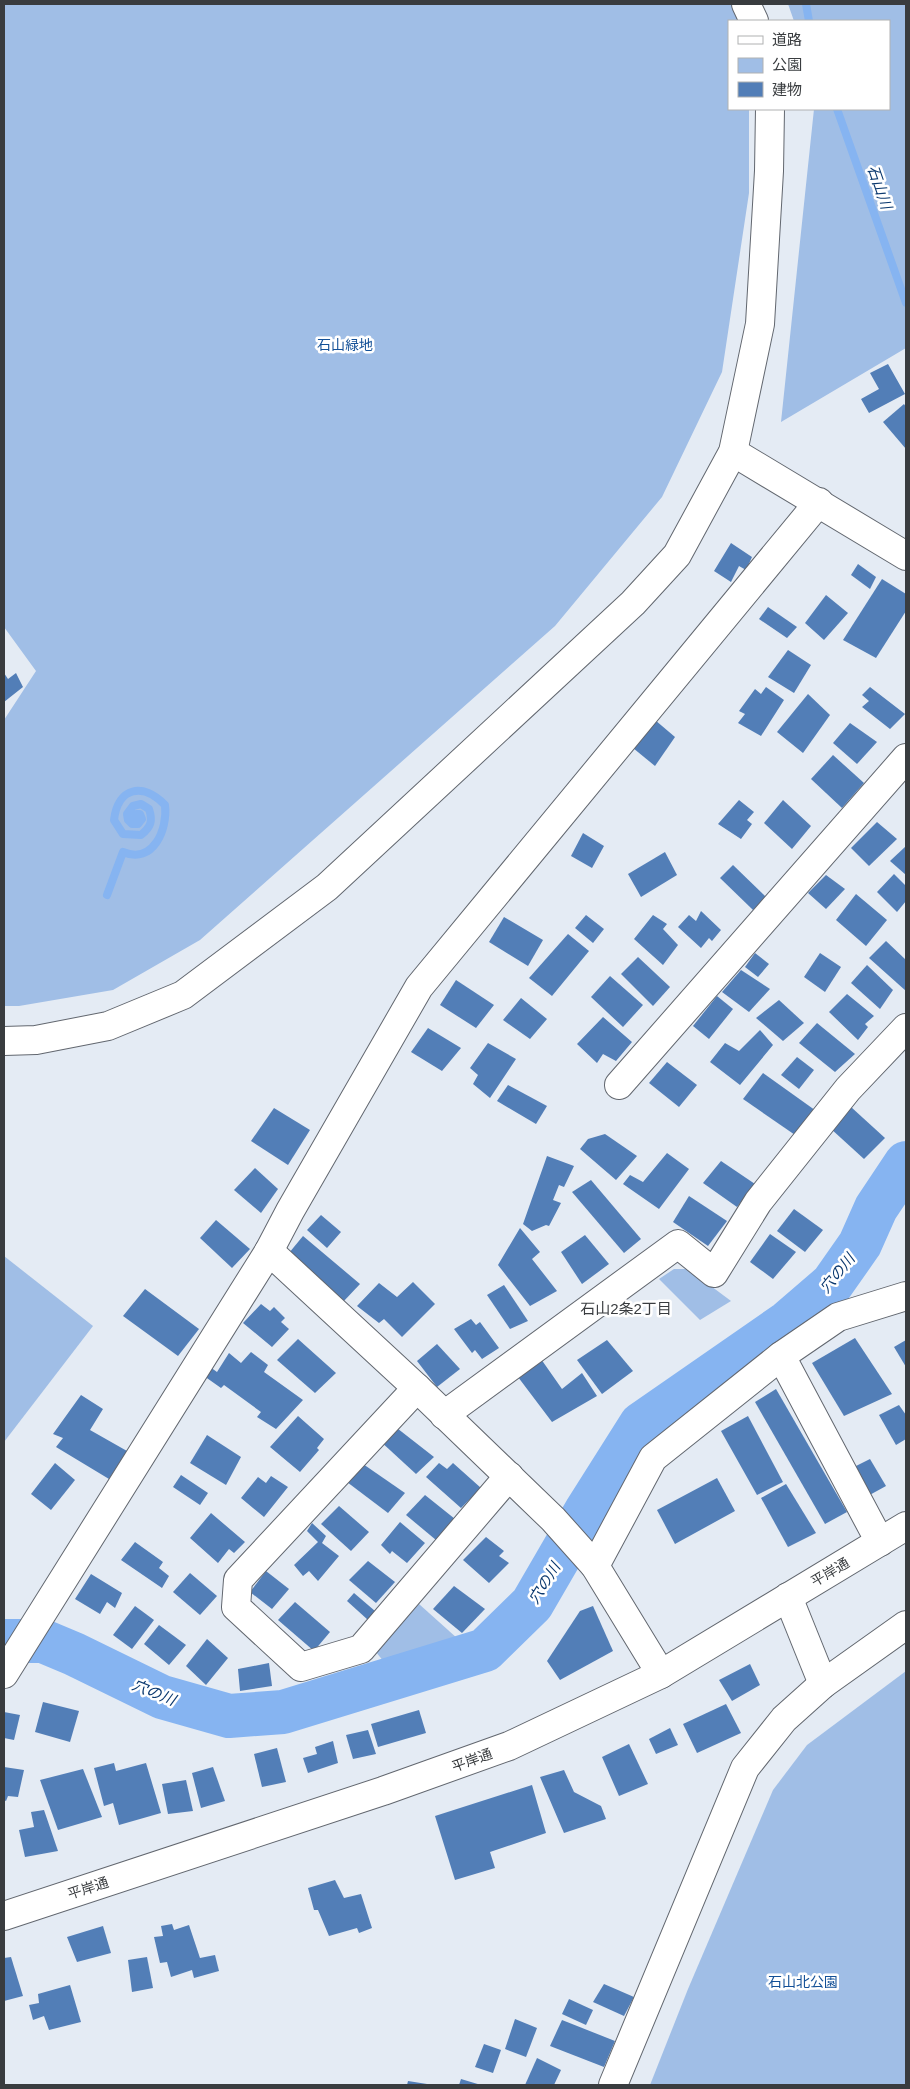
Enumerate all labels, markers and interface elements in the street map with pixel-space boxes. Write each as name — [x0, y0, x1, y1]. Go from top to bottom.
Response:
legend — [728, 20, 890, 110]
text: 道路 — [772, 31, 802, 48]
text: 公園 — [772, 56, 802, 73]
text: 建物 — [772, 81, 802, 98]
water label: 石山川 — [865, 163, 896, 213]
park label: 石山緑地 — [317, 337, 373, 353]
water label: 穴の川 — [816, 1249, 859, 1296]
district label: 石山2条2丁目 — [580, 1300, 672, 1317]
street label: 平岸通 — [808, 1554, 852, 1590]
water label: 穴の川 — [525, 1558, 564, 1607]
water label: 穴の川 — [130, 1676, 180, 1709]
street label: 平岸通 — [450, 1745, 494, 1775]
street label: 平岸通 — [66, 1874, 110, 1902]
park label: 石山北公園 — [768, 1974, 838, 1990]

